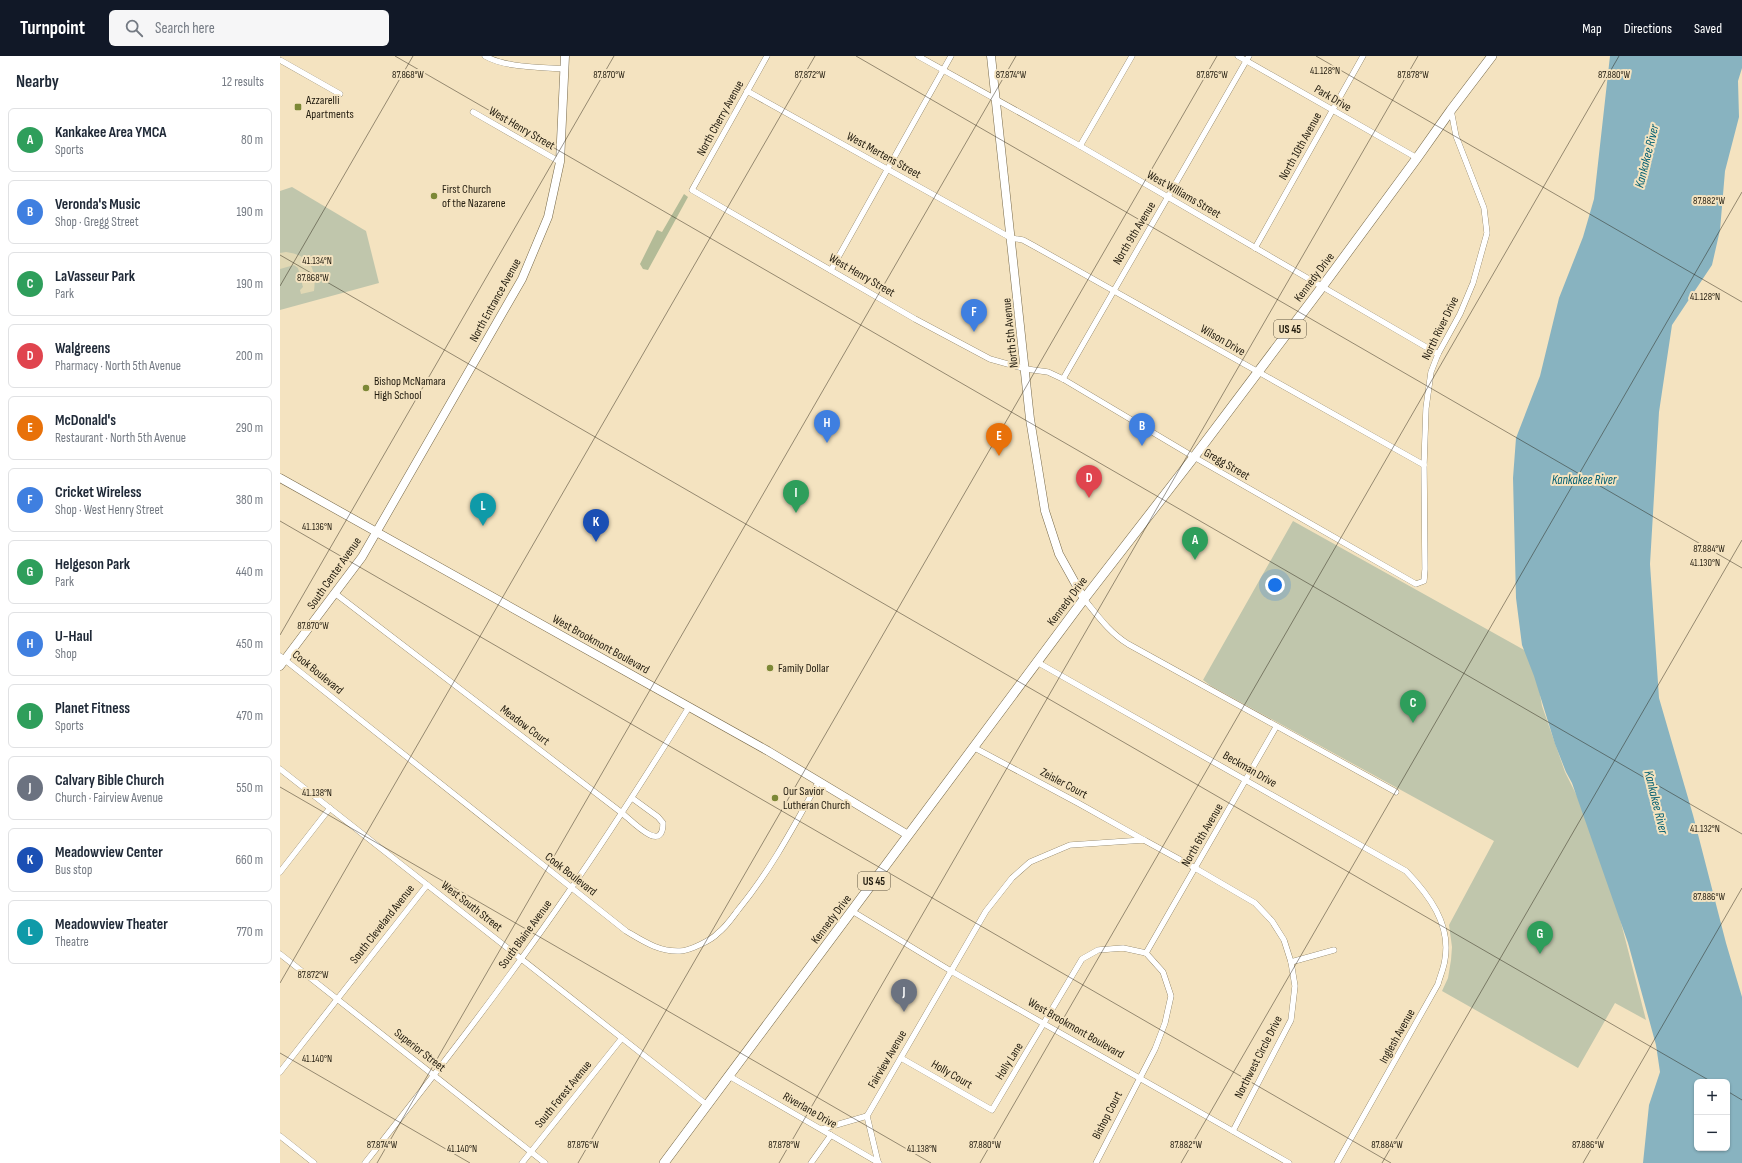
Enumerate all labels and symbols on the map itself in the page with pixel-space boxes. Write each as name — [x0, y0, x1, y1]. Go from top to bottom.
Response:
text: 41.128°N — [1310, 65, 1340, 77]
text: 87.868°W — [392, 69, 424, 81]
text: 87.870°W — [593, 69, 625, 81]
text: 87.872°W — [794, 69, 826, 81]
text: 87.874°W — [996, 69, 1027, 81]
text: 87.876°W — [1196, 69, 1228, 81]
text: 87.878°W — [1397, 69, 1429, 81]
text: 87.880°W — [1598, 69, 1630, 81]
street label: North Cherry Avenue — [694, 78, 747, 159]
street label: Park Drive — [1311, 82, 1354, 115]
place label: Azzarelli Apartments — [305, 93, 354, 122]
marker: Azzarelli Apartments — [293, 102, 303, 112]
street label: West Henry Street — [486, 103, 558, 154]
street label: North 10th Avenue — [1276, 110, 1325, 183]
water label: Kankakee River — [1631, 122, 1663, 190]
street label: West Mertens Street — [844, 129, 924, 182]
street label: West Williams Street — [1144, 167, 1224, 222]
place label: First Church of the Nazarene — [442, 182, 506, 211]
marker: First Church of the Nazarene — [429, 191, 439, 201]
text: 87.882°W — [1693, 195, 1725, 207]
street label: North 9th Avenue — [1110, 199, 1159, 267]
street label: West Henry Street — [826, 250, 898, 301]
street label: Kennedy Drive — [1291, 250, 1338, 305]
text: 41.134°N — [302, 255, 332, 267]
street label: North Entrance Avenue — [466, 256, 525, 345]
text: 87.868°W — [297, 272, 329, 284]
text: 41.128°N — [1690, 291, 1720, 303]
street label: North River Drive — [1419, 294, 1462, 362]
street label: North 5th Avenue — [999, 297, 1022, 369]
pin: F — [961, 299, 987, 332]
road number: US 45 — [1274, 320, 1306, 338]
street label: Wilson Drive — [1198, 322, 1248, 359]
place label: Bishop McNamara High School — [374, 374, 446, 403]
marker: Bishop McNamara High School — [361, 383, 371, 393]
pin: H — [814, 410, 840, 443]
pin: B — [1129, 413, 1155, 446]
pin: E — [986, 423, 1012, 456]
street label: Gregg Street — [1201, 445, 1253, 484]
pin: D — [1076, 465, 1102, 498]
water label: Kankakee River — [1552, 472, 1618, 488]
pin: I — [783, 480, 809, 513]
pin: L — [470, 493, 496, 526]
pin: K — [583, 509, 609, 542]
text: 41.136°N — [302, 521, 332, 533]
pin: A — [1182, 527, 1208, 560]
street label: South Center Avenue — [304, 534, 365, 612]
text: 87.884°W — [1693, 543, 1725, 555]
text: 41.130°N — [1690, 557, 1720, 569]
street label: Kennedy Drive — [1044, 574, 1091, 629]
your location — [1265, 575, 1285, 595]
street label: West Brookmont Boulevard — [550, 612, 652, 677]
text: 87.870°W — [297, 620, 329, 632]
street label: Cook Boulevard — [289, 647, 346, 698]
place label: Family Dollar — [778, 661, 830, 676]
marker: Family Dollar — [765, 663, 775, 673]
pin: C — [1400, 690, 1426, 723]
street label: Meadow Court — [497, 702, 553, 749]
street label: Beckman Drive — [1220, 748, 1280, 791]
street label: Zeisler Court — [1038, 765, 1090, 802]
water label: Kankakee River — [1640, 769, 1672, 837]
place label: Our Savior Lutheran Church — [783, 784, 850, 813]
text: 41.138°N — [302, 787, 332, 799]
marker: Our Savior Lutheran Church — [770, 793, 780, 803]
street label: North 6th Avenue — [1178, 801, 1227, 870]
text: 41.132°N — [1690, 823, 1720, 835]
street label: Cook Boulevard — [542, 849, 600, 899]
road number: US 45 — [858, 872, 890, 890]
street label: West South Street — [438, 878, 506, 935]
street label: South Cleveland Avenue — [347, 882, 418, 967]
text: 87.886°W — [1693, 891, 1725, 903]
street label: Kennedy Drive — [808, 892, 855, 947]
street label: South Blaine Avenue — [495, 897, 556, 972]
pin: G — [1527, 921, 1553, 954]
text: 87.872°W — [297, 969, 329, 981]
pin: J — [891, 979, 917, 1012]
street label: West Brookmont Boulevard — [1025, 995, 1127, 1062]
street label: Inglesh Avenue — [1376, 1006, 1419, 1066]
street label: Northwest Circle Drive — [1231, 1013, 1286, 1101]
street label: Superior Street — [391, 1026, 449, 1075]
street label: Fairview Avenue — [865, 1027, 910, 1091]
street label: Holly Lane — [992, 1040, 1027, 1083]
text: 41.140°N — [302, 1053, 332, 1065]
street label: South Forest Avenue — [532, 1057, 595, 1131]
street label: Holly Court — [928, 1057, 975, 1092]
street label: Bishop Court — [1089, 1088, 1126, 1142]
street label: Riverlane Drive — [780, 1089, 840, 1132]
text: 87.874°W — [367, 1139, 398, 1151]
text: 87.876°W — [567, 1139, 599, 1151]
text: 87.878°W — [768, 1139, 800, 1151]
text: 87.880°W — [969, 1139, 1001, 1151]
text: 87.882°W — [1170, 1139, 1202, 1151]
text: 87.884°W — [1371, 1139, 1403, 1151]
text: 87.886°W — [1572, 1139, 1604, 1151]
text: 41.140°N — [447, 1143, 477, 1155]
text: 41.138°N — [907, 1143, 937, 1155]

